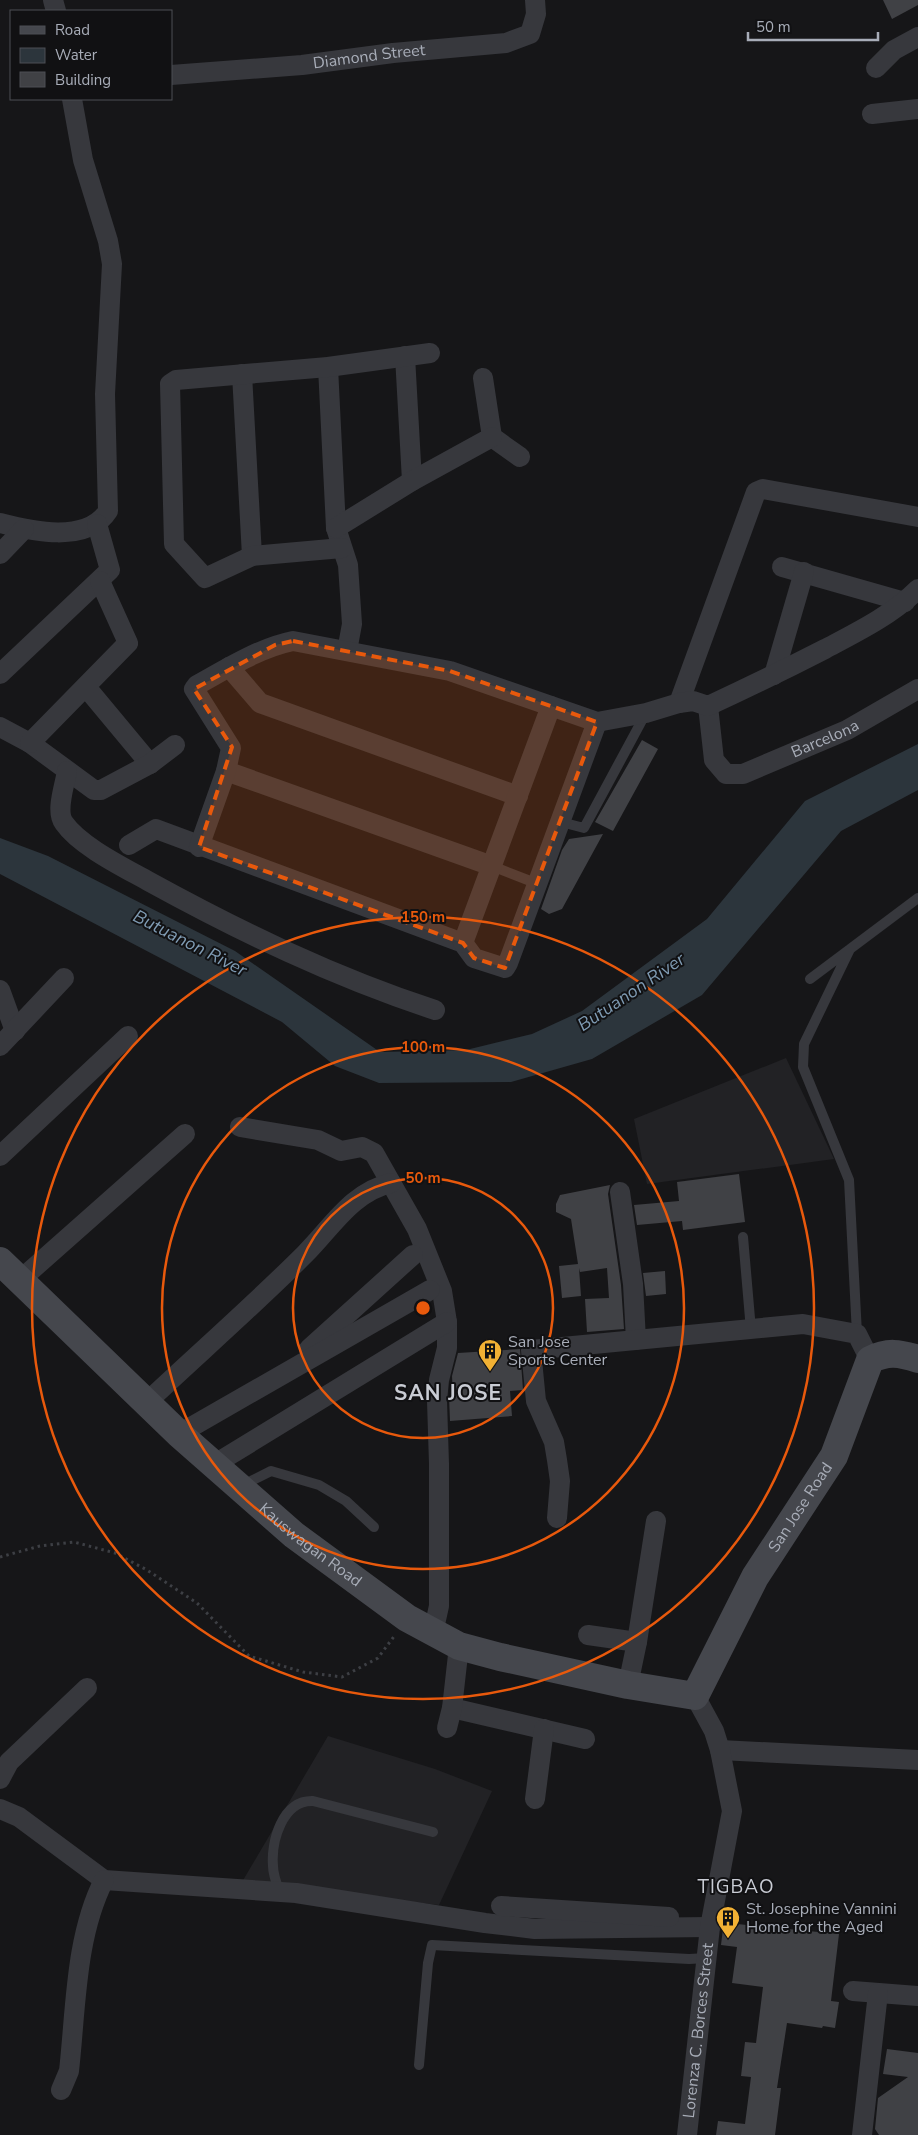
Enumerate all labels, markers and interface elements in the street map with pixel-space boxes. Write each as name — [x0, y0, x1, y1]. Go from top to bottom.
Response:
legend — [10, 10, 172, 100]
scale bar — [748, 10, 878, 42]
text: 50 m — [756, 17, 791, 37]
text: Road — [55, 20, 90, 40]
street label: Diamond Street — [312, 39, 427, 74]
text: Water — [55, 45, 98, 65]
text: Building — [55, 70, 111, 90]
street label: Barcelona — [788, 714, 863, 763]
water label: Butuanon River — [129, 904, 251, 982]
text: 150 m — [401, 907, 445, 927]
water label: Butuanon River — [573, 947, 690, 1037]
text: 100 m — [401, 1037, 445, 1057]
text: 50 m — [405, 1168, 441, 1188]
centre of rings — [414, 1299, 432, 1317]
place label: San Jose Sports Center — [508, 1331, 607, 1371]
building icon: San Jose Sports Center — [477, 1338, 503, 1372]
district label: SAN JOSE — [394, 1379, 502, 1407]
street label: San Jose Road — [763, 1458, 838, 1557]
street label: Kauswagan Road — [254, 1498, 366, 1592]
district label: TIGBAO — [698, 1874, 774, 1900]
place label: St. Josephine Vannini Home for the Aged — [746, 1898, 897, 1938]
building icon: St. Josephine Vannini Home for the Aged — [715, 1905, 741, 1939]
street label: Lorenza C. Borces Street — [678, 1942, 719, 2119]

